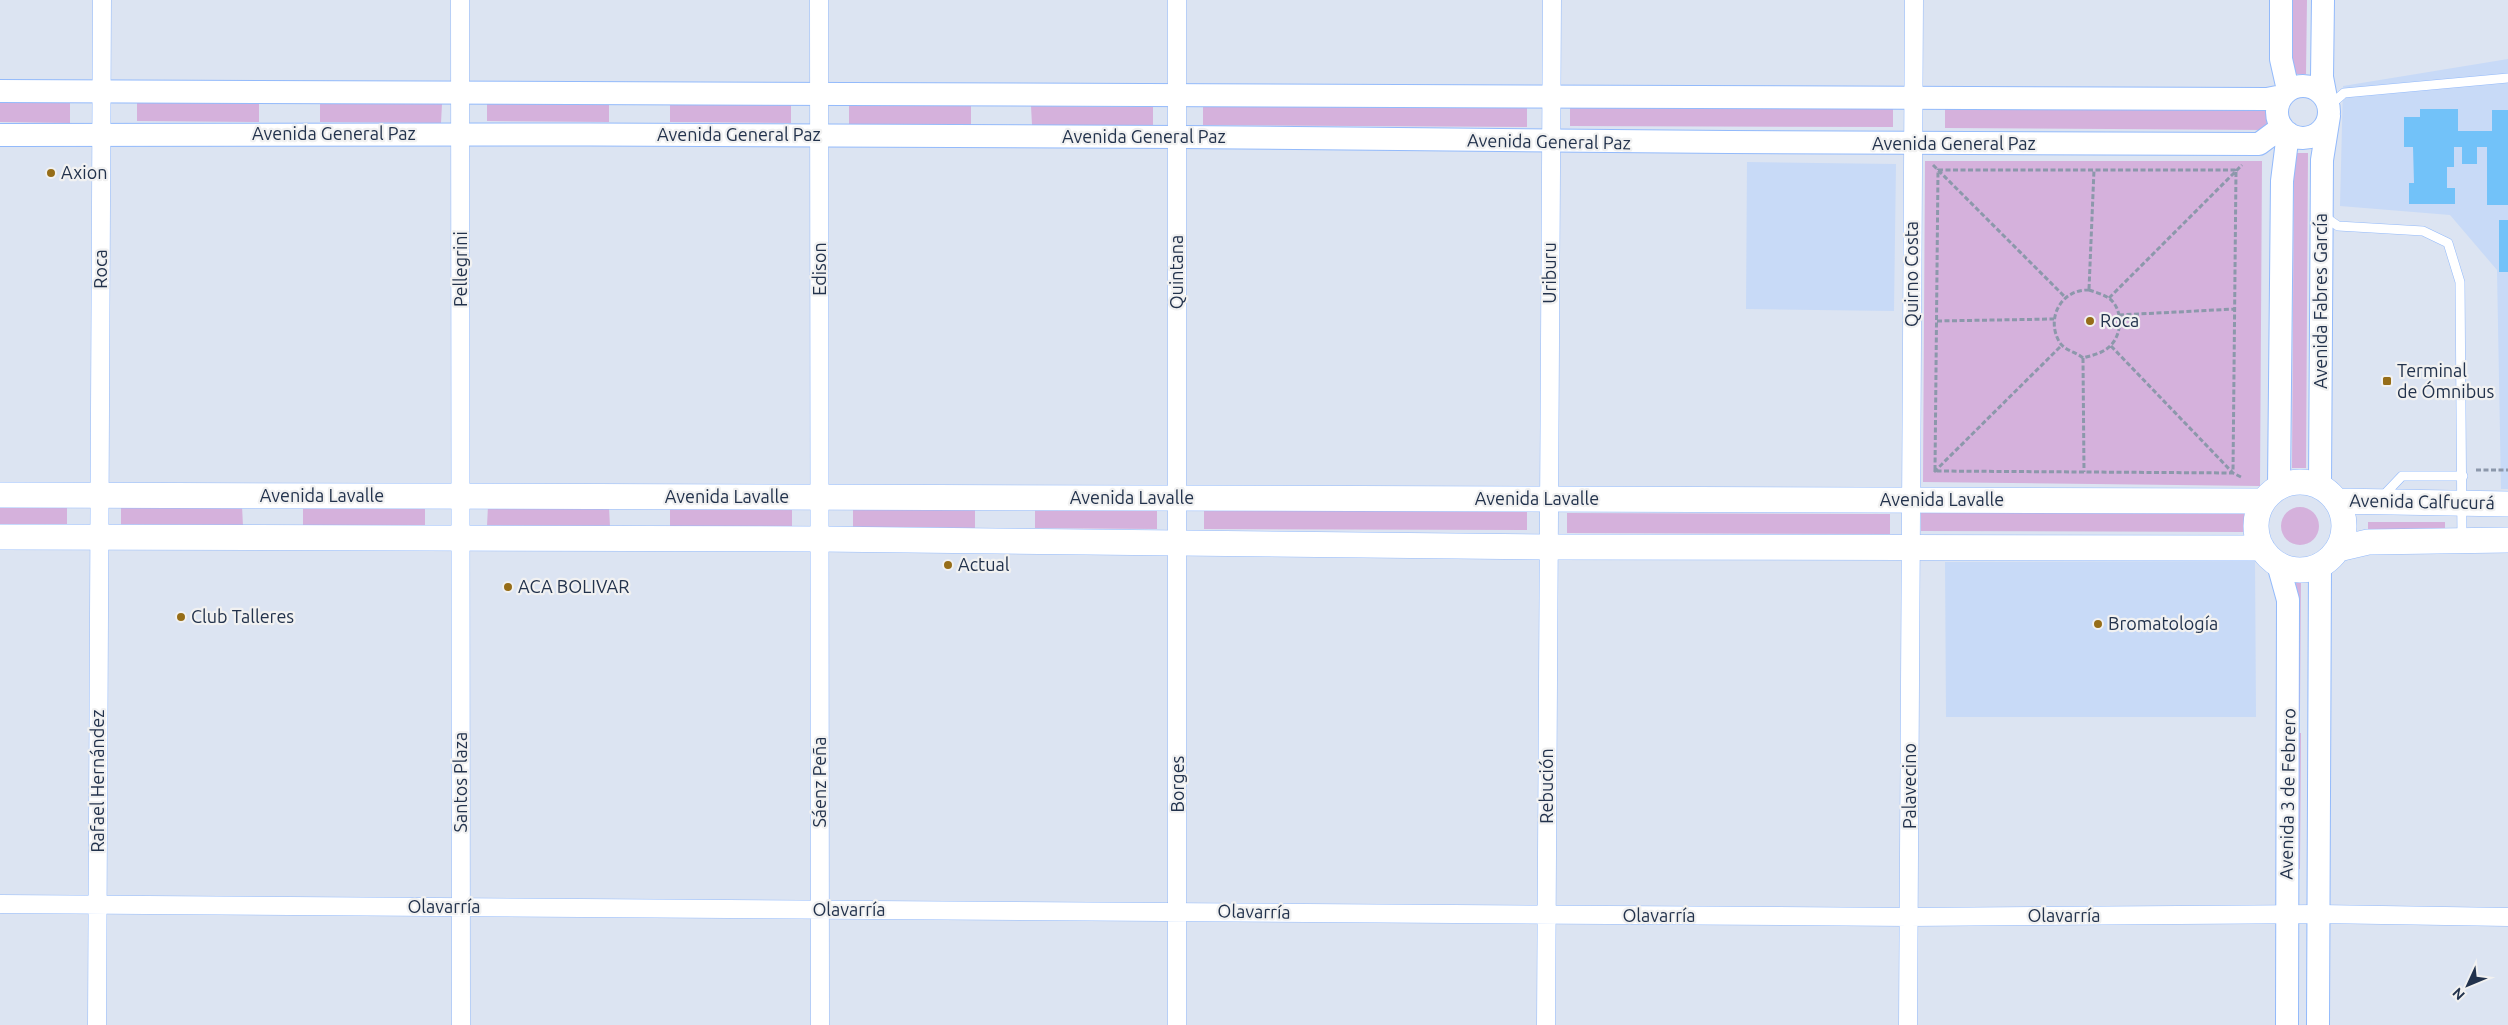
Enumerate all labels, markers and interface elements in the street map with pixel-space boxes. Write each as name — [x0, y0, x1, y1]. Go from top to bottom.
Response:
street label: Avenida General Paz — [252, 123, 416, 143]
street label: Avenida General Paz — [657, 124, 821, 144]
street label: Avenida General Paz — [1062, 126, 1226, 146]
street label: Avenida General Paz — [1467, 130, 1631, 152]
street label: Avenida General Paz — [1872, 133, 2036, 153]
place label: Axion — [61, 162, 107, 182]
marker: Axion — [45, 167, 57, 179]
street label: Avenida Fabres García — [2310, 213, 2330, 389]
street label: Quirno Costa — [1901, 221, 1922, 327]
street label: Pellegrini — [450, 231, 470, 307]
street label: Quintana — [1166, 235, 1187, 309]
street label: Edison — [809, 242, 829, 296]
street label: Uriburu — [1539, 242, 1559, 304]
street label: Roca — [90, 249, 110, 289]
place label: Roca — [2100, 310, 2139, 330]
marker: Roca — [2084, 315, 2096, 327]
place label: Terminal de Ómnibus — [2397, 360, 2495, 401]
marker: Terminal de Ómnibus — [2381, 375, 2393, 387]
street label: Avenida Lavalle — [260, 485, 384, 505]
street label: Avenida Lavalle — [665, 486, 789, 506]
street label: Avenida Lavalle — [1070, 487, 1194, 507]
street label: Avenida Lavalle — [1475, 488, 1599, 508]
street label: Avenida Lavalle — [1880, 489, 2004, 509]
street label: Avenida Calfucurá — [2349, 490, 2495, 512]
place label: Actual — [958, 554, 1010, 574]
marker: Actual — [942, 559, 954, 571]
place label: ACA BOLIVAR — [518, 576, 629, 596]
marker: ACA BOLIVAR — [502, 581, 514, 593]
place label: Club Talleres — [191, 606, 294, 626]
marker: Club Talleres — [175, 611, 187, 623]
place label: Bromatología — [2108, 613, 2218, 633]
marker: Bromatología — [2092, 618, 2104, 630]
street label: Avenida 3 de Febrero — [2276, 708, 2298, 880]
street label: Rafael Hernández — [87, 709, 107, 853]
street label: Santos Plaza — [450, 732, 470, 832]
street label: Sáenz Peña — [809, 736, 829, 828]
street label: Palavecino — [1899, 743, 1919, 829]
street label: Rebución — [1536, 748, 1556, 824]
street label: Borges — [1167, 755, 1187, 812]
street label: Olavarría — [407, 896, 481, 916]
street label: Olavarría — [812, 899, 886, 919]
street label: Olavarría — [1217, 900, 1291, 922]
street label: Olavarría — [1622, 905, 1696, 925]
street label: Olavarría — [2027, 905, 2101, 925]
north arrow — [2443, 960, 2493, 1010]
text: N — [2449, 985, 2468, 1003]

